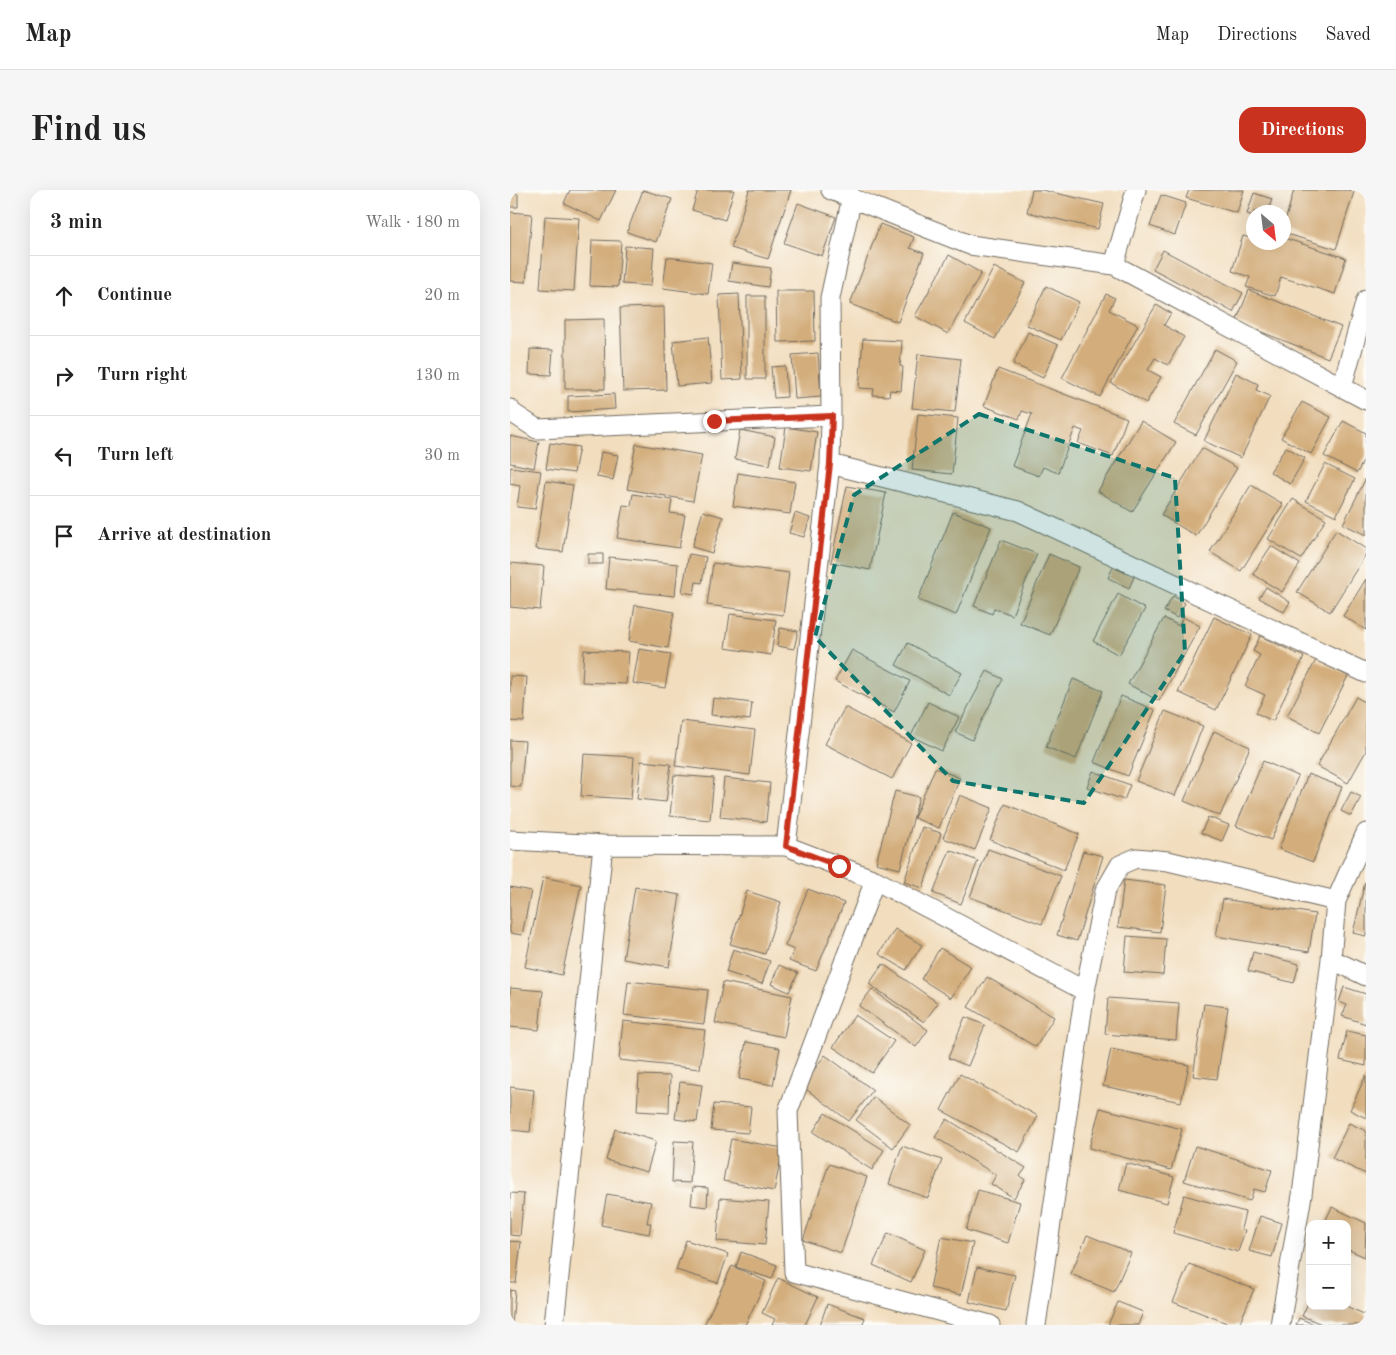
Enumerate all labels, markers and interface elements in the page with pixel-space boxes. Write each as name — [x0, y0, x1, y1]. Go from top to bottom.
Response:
text: Map — [25, 23, 72, 47]
text: Map — [1156, 26, 1189, 44]
text: Directions — [1217, 26, 1297, 44]
text: Saved — [1325, 26, 1371, 44]
button: Directions — [1239, 107, 1366, 153]
text: Find us — [30, 113, 146, 148]
north arrow — [1246, 205, 1291, 250]
text: 3 min — [50, 212, 103, 233]
text: Walk · 180 m — [365, 215, 460, 231]
icon: ahead — [50, 282, 78, 310]
text: Continue — [97, 286, 172, 305]
text: 20 m — [424, 288, 460, 304]
icon: right — [50, 362, 78, 390]
text: Turn right — [97, 366, 187, 385]
text: 130 m — [415, 368, 460, 384]
route end — [703, 410, 726, 433]
icon: left — [50, 442, 78, 470]
text: Turn left — [97, 446, 174, 465]
text: 30 m — [424, 448, 460, 464]
icon: arrive — [50, 522, 78, 550]
text: Arrive at destination — [97, 526, 271, 545]
route start — [828, 855, 851, 878]
map controls — [1306, 1220, 1351, 1310]
button: + — [1306, 1220, 1351, 1265]
button: − — [1306, 1265, 1351, 1310]

